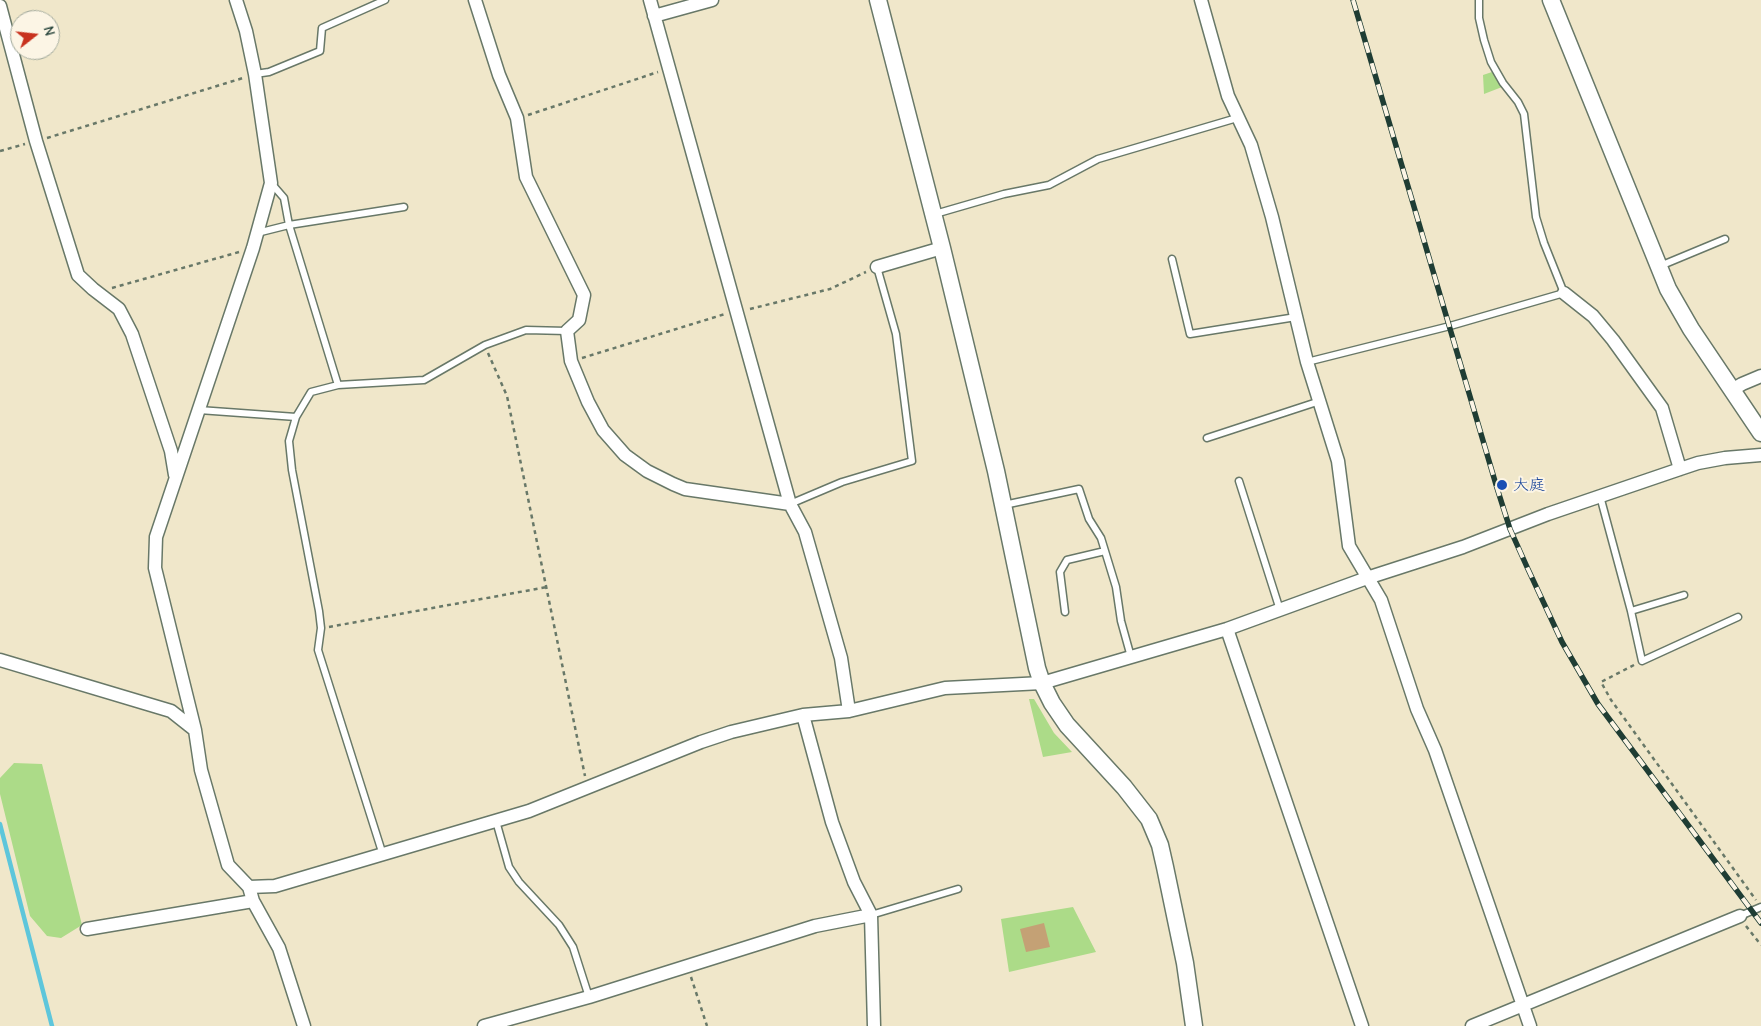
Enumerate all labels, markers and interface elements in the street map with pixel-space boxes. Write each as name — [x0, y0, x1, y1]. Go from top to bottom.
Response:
north arrow — [10, 10, 60, 60]
text: N — [40, 24, 58, 38]
place label: 大庭 — [1513, 475, 1545, 495]
marker: 大庭 — [1495, 478, 1509, 492]

